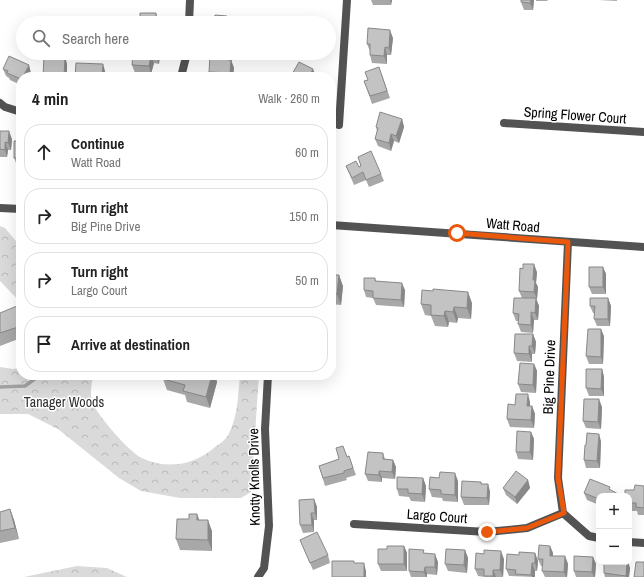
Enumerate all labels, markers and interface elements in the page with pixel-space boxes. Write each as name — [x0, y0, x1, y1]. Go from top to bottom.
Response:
search box — [16, 16, 336, 60]
icon: search — [30, 27, 52, 49]
text: Search here — [62, 28, 129, 49]
text: 4 min — [32, 87, 68, 110]
text: Walk · 260 m — [258, 90, 320, 107]
street label: Spring Flower Court — [523, 102, 627, 128]
text: Continue — [71, 133, 124, 154]
icon: ahead — [33, 141, 55, 163]
text: 60 m — [295, 144, 319, 161]
text: Watt Road — [71, 154, 121, 171]
text: Turn right — [71, 197, 128, 218]
icon: right — [33, 205, 55, 227]
text: 150 m — [289, 208, 319, 225]
street label: Watt Road — [485, 214, 541, 236]
text: Big Pine Drive — [71, 218, 140, 235]
route start — [448, 224, 466, 242]
text: Turn right — [71, 261, 128, 282]
icon: right — [33, 269, 55, 291]
text: 50 m — [295, 272, 319, 289]
text: Largo Court — [71, 282, 127, 299]
icon: arrive — [33, 333, 55, 355]
text: Arrive at destination — [71, 334, 190, 355]
street label: Big Pine Drive — [539, 339, 559, 415]
park label: Tanager Woods — [24, 393, 104, 411]
street label: Knotty Knolls Drive — [244, 428, 264, 526]
map controls — [596, 493, 632, 565]
button: + — [596, 493, 632, 529]
street label: Largo Court — [406, 505, 468, 527]
route end — [478, 523, 496, 541]
button: − — [596, 529, 632, 565]

